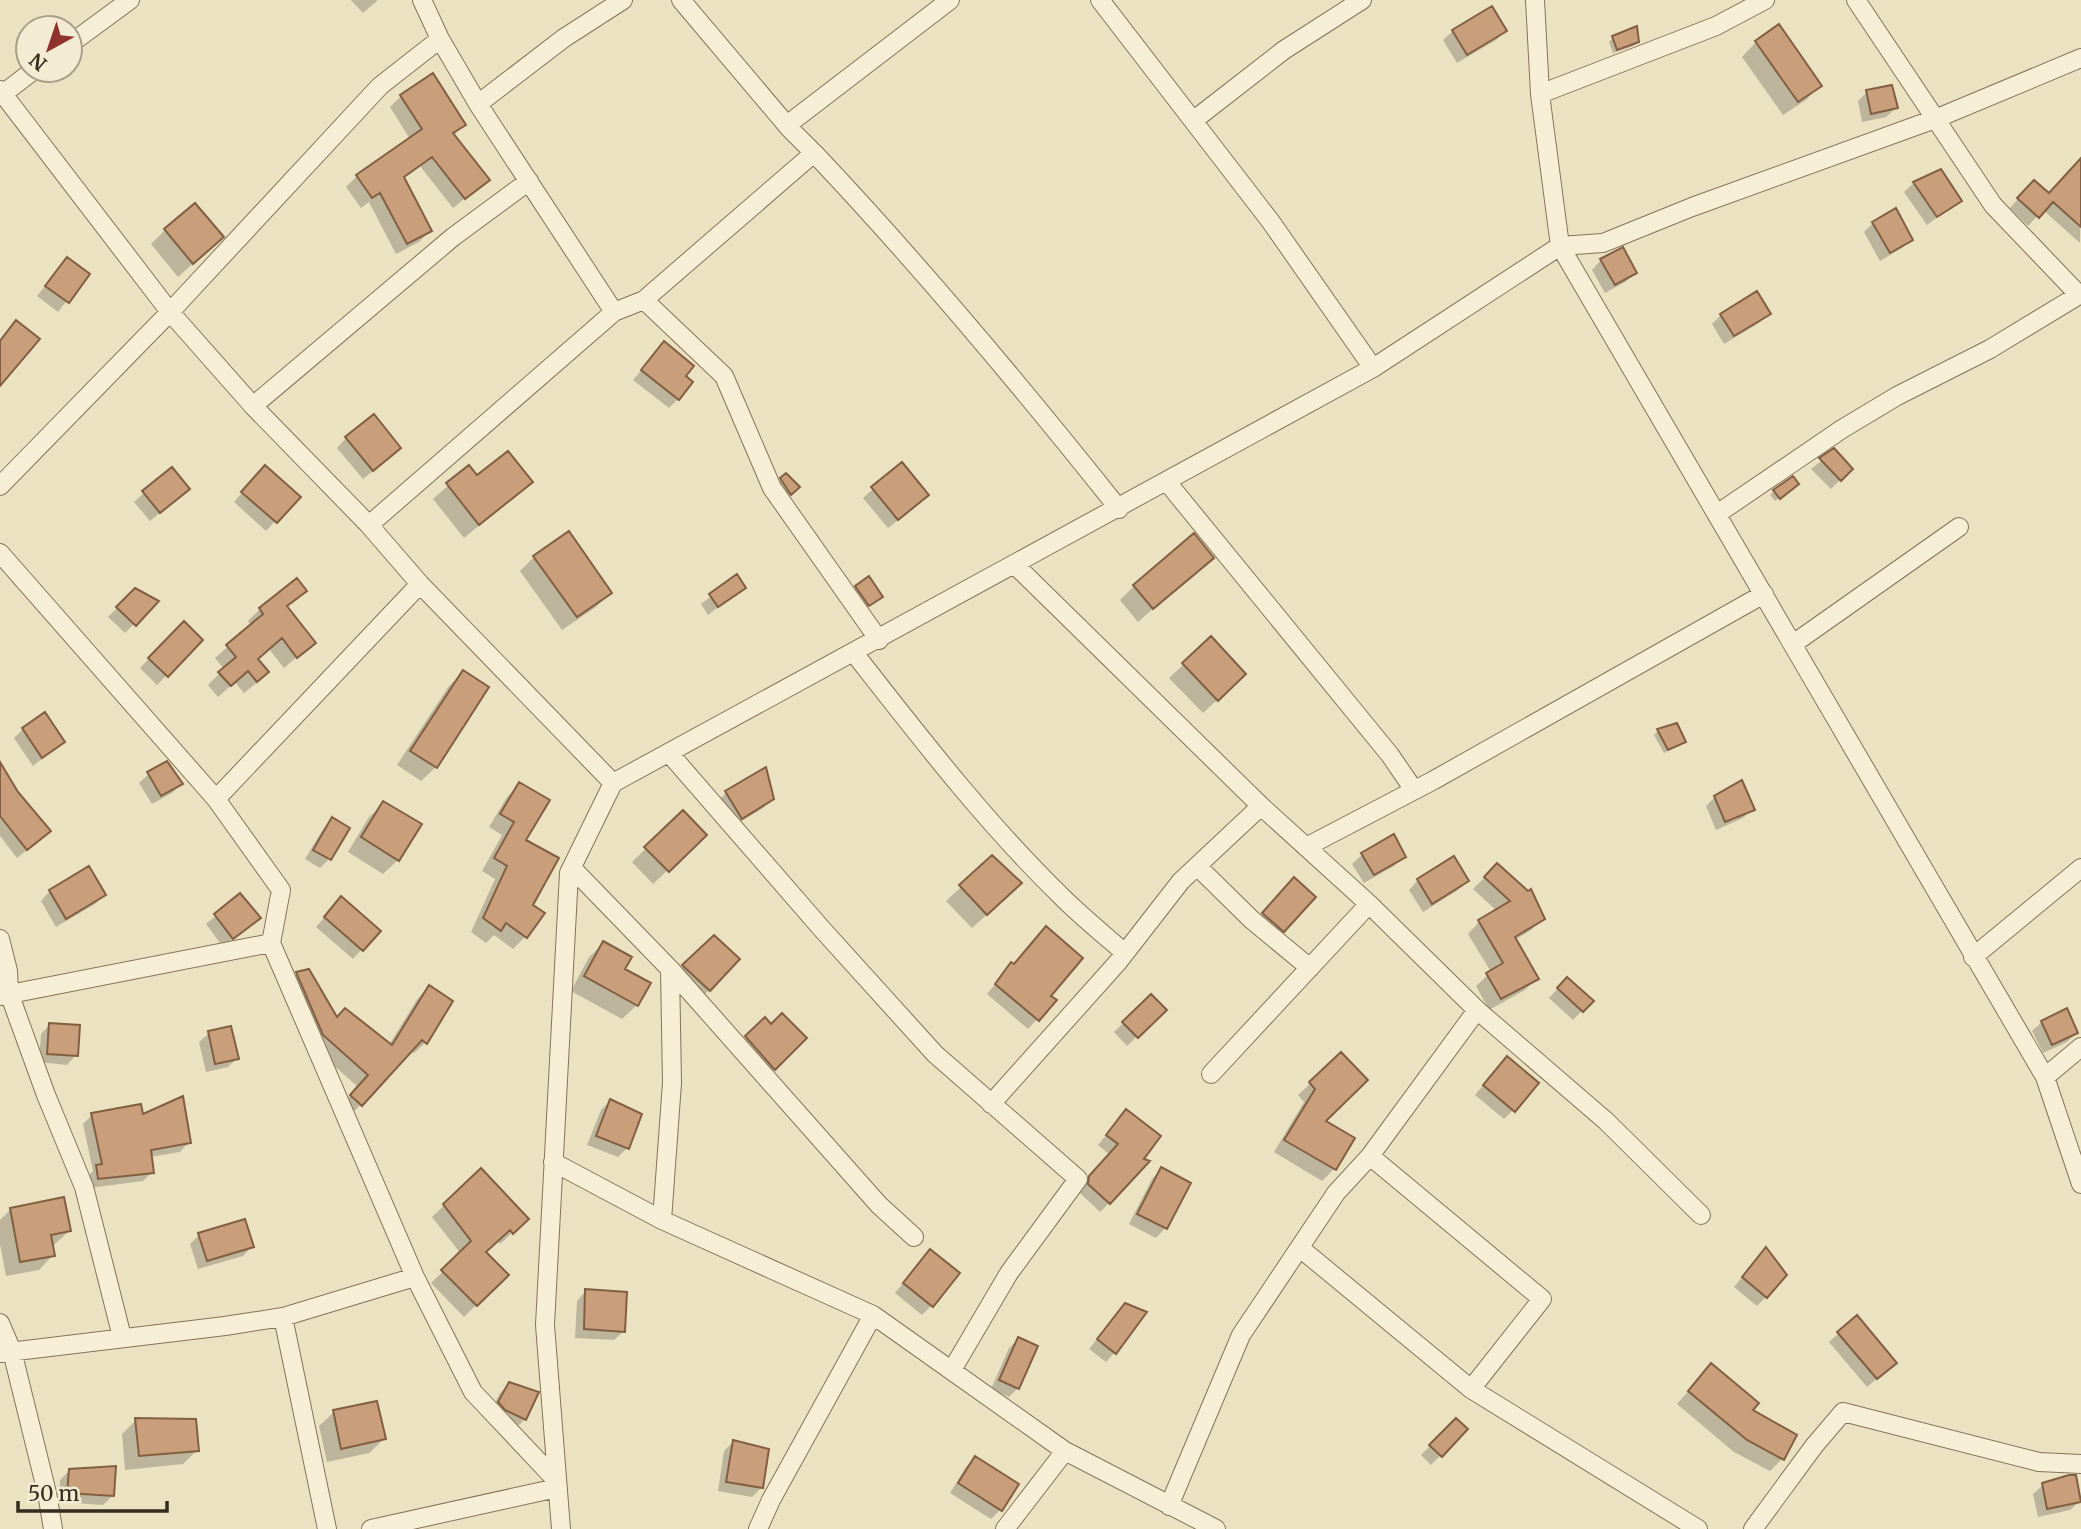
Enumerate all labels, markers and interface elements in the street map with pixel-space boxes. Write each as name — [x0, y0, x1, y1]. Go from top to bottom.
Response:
north arrow — [14, 14, 84, 84]
text: N — [25, 48, 52, 76]
scale bar — [18, 1470, 166, 1514]
text: 50 m — [28, 1480, 79, 1507]

